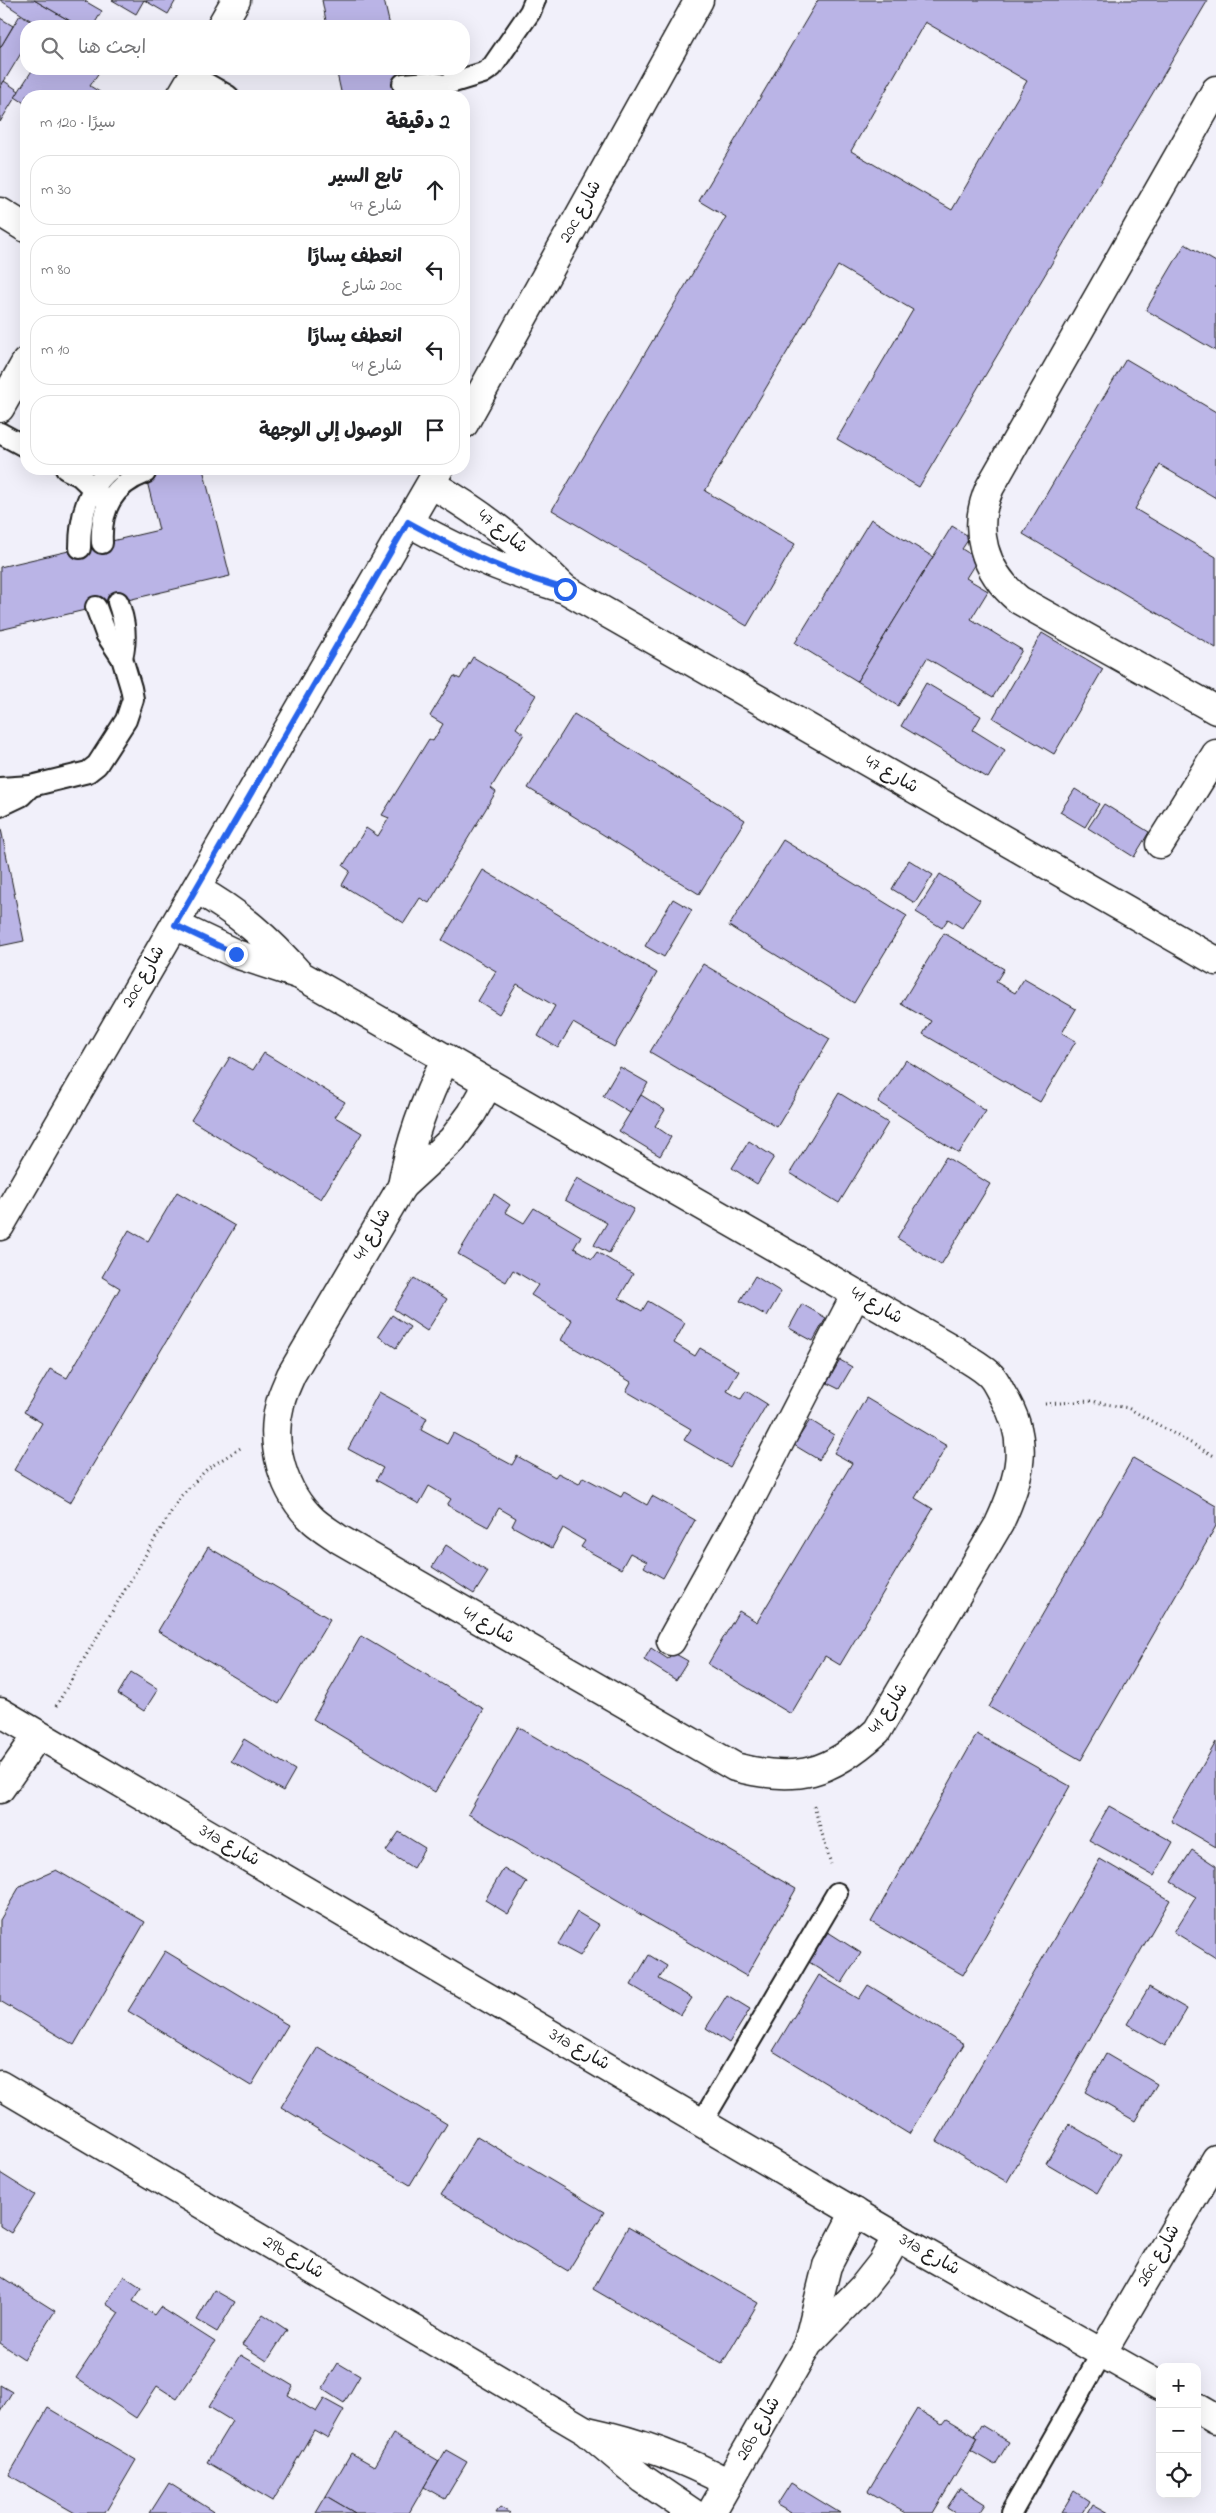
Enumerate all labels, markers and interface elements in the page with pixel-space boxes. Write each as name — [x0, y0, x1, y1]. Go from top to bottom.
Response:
search box — [20, 20, 470, 75]
icon: search — [38, 34, 66, 62]
text: ابحث هنا — [78, 35, 146, 62]
text: 2 دقيقة — [386, 108, 450, 138]
text: سيرًا · 120 m — [40, 111, 116, 135]
text: تابع السير — [330, 164, 402, 191]
icon: ahead — [421, 176, 449, 204]
street label: 20c شارع — [553, 176, 609, 248]
text: 30 m — [41, 178, 71, 202]
text: شارع 47 — [350, 194, 402, 218]
text: انعطف يسارًا — [307, 244, 402, 271]
icon: left — [421, 256, 449, 284]
text: 80 m — [41, 258, 70, 282]
text: 20c شارع — [341, 274, 402, 298]
text: انعطف يسارًا — [307, 324, 402, 351]
icon: left — [421, 336, 449, 364]
text: 10 m — [41, 338, 69, 362]
text: شارع 41 — [352, 354, 402, 378]
icon: arrive — [421, 416, 449, 444]
text: الوصول إلى الوجهة — [259, 418, 402, 445]
street label: شارع 47 — [471, 504, 533, 560]
route start — [554, 578, 577, 601]
street label: شارع 47 — [859, 749, 923, 801]
street label: 20c شارع — [116, 941, 172, 1013]
route end — [225, 943, 248, 966]
street label: شارع 41 — [348, 1204, 398, 1266]
street label: شارع 41 — [845, 1281, 907, 1331]
street label: شارع 41 — [457, 1601, 519, 1651]
street label: شارع 41 — [862, 1678, 916, 1740]
street label: 31a شارع — [194, 1818, 264, 1874]
street label: 31a شارع — [544, 2022, 614, 2078]
street label: 26c شارع — [1131, 2220, 1187, 2292]
street label: 31a شارع — [894, 2227, 964, 2283]
street label: 29b شارع — [257, 2230, 329, 2286]
map controls — [1156, 2363, 1201, 2498]
button: + — [1156, 2363, 1201, 2408]
street label: 26b شارع — [730, 2392, 788, 2466]
button: − — [1156, 2408, 1201, 2453]
button: locate — [1156, 2453, 1201, 2498]

